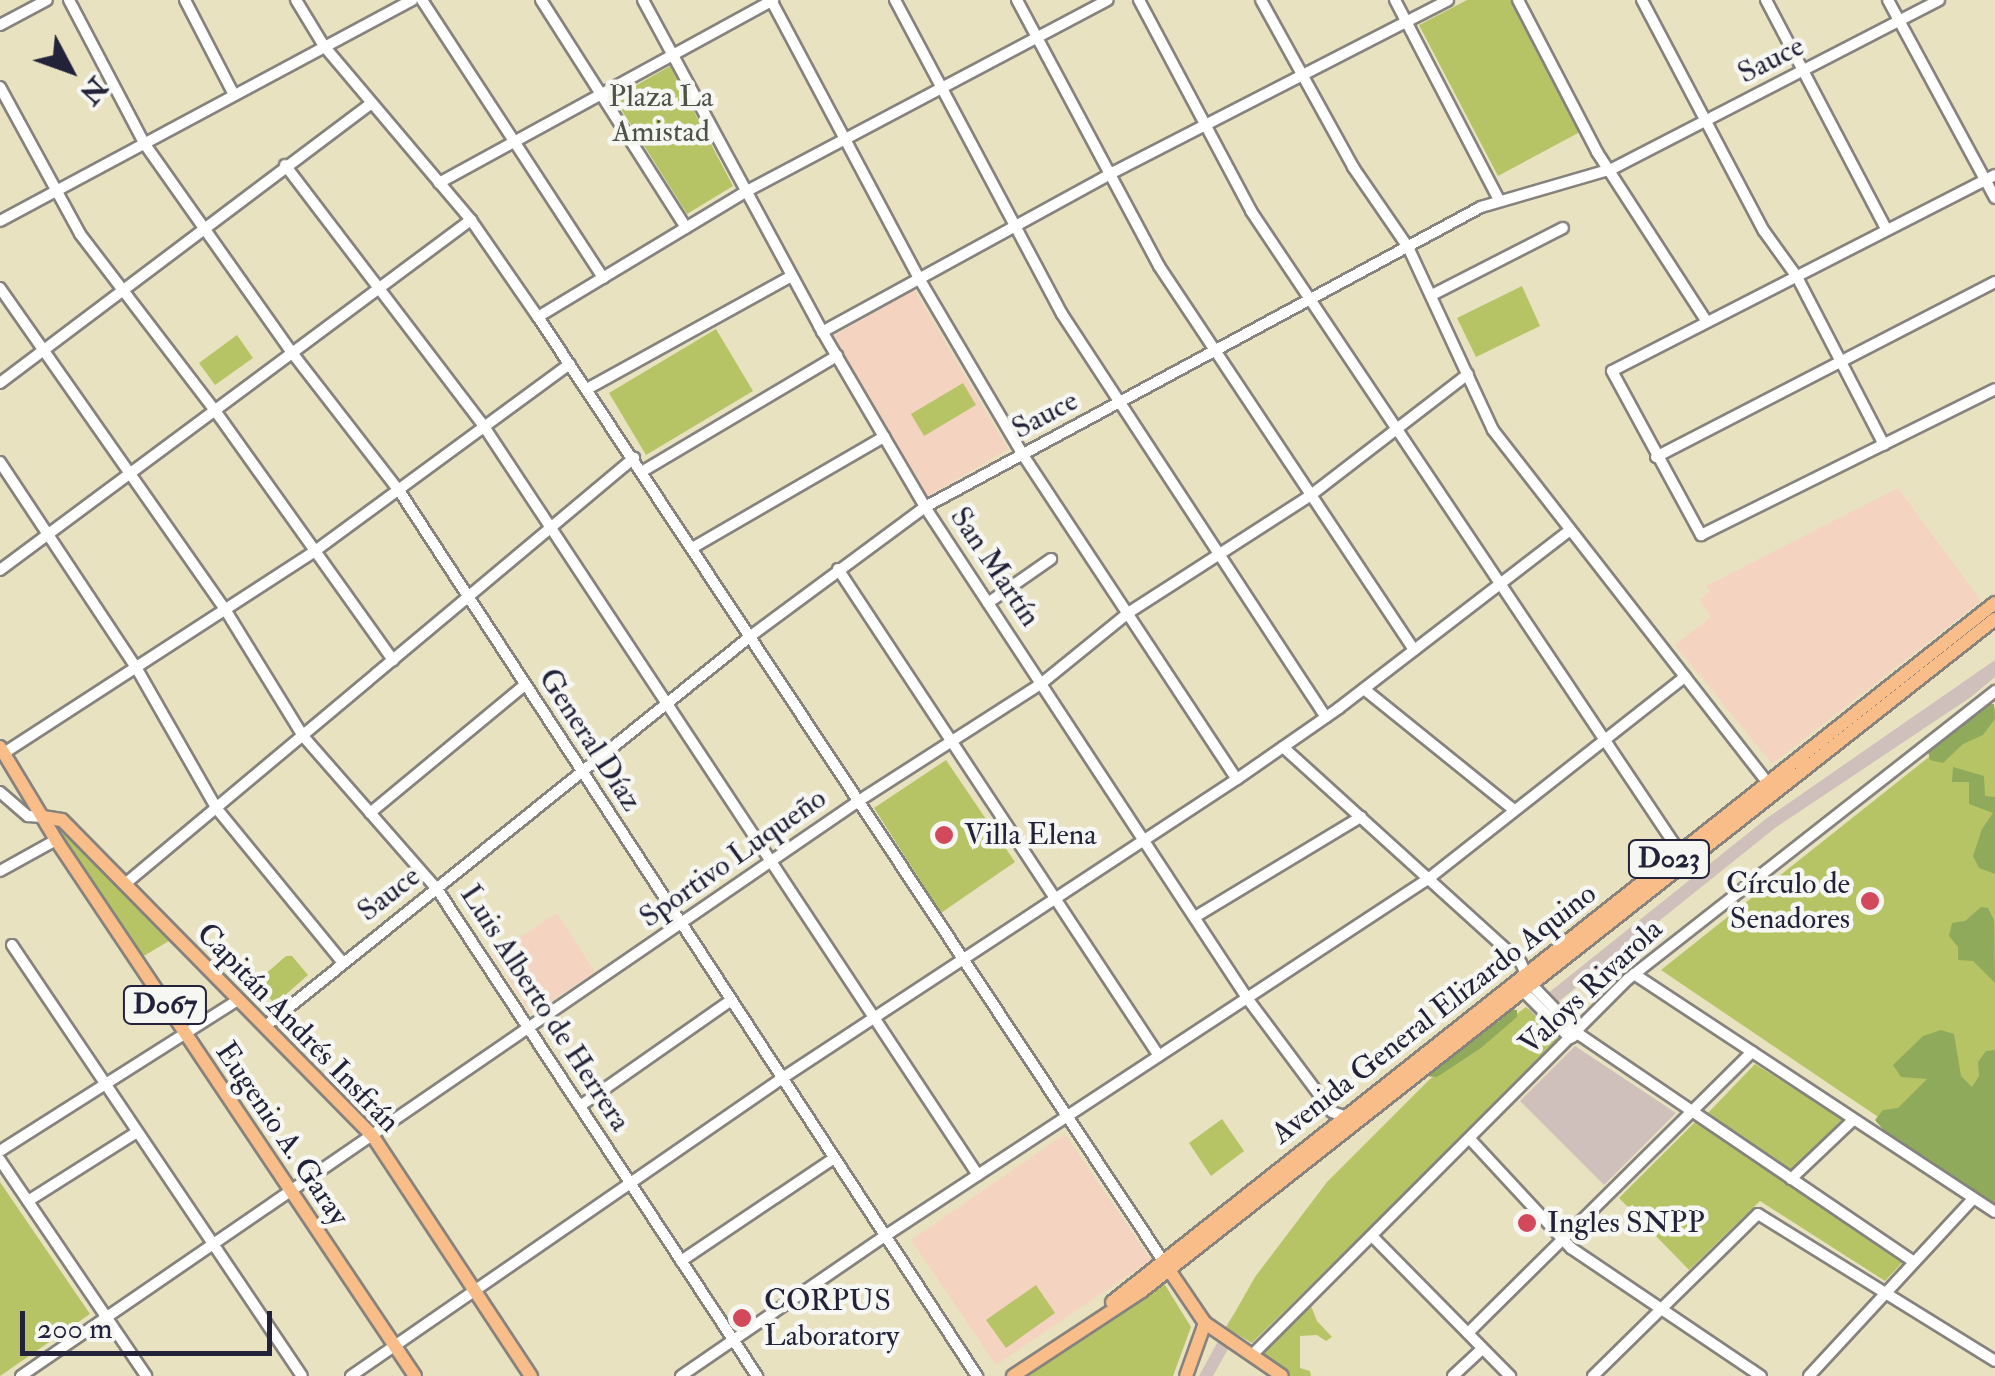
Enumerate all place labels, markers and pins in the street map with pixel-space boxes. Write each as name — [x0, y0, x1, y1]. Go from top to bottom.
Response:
place label: Villa Elena — [964, 817, 1097, 853]
marker: Villa Elena — [933, 824, 955, 846]
place label: Círculo de Senadores — [1726, 866, 1850, 936]
marker: Círculo de Senadores — [1859, 890, 1881, 912]
place label: Ingles SNPP — [1547, 1205, 1705, 1241]
marker: Ingles SNPP — [1516, 1212, 1538, 1234]
place label: CORPUS Laboratory — [764, 1283, 899, 1354]
marker: CORPUS Laboratory — [729, 1305, 755, 1331]

